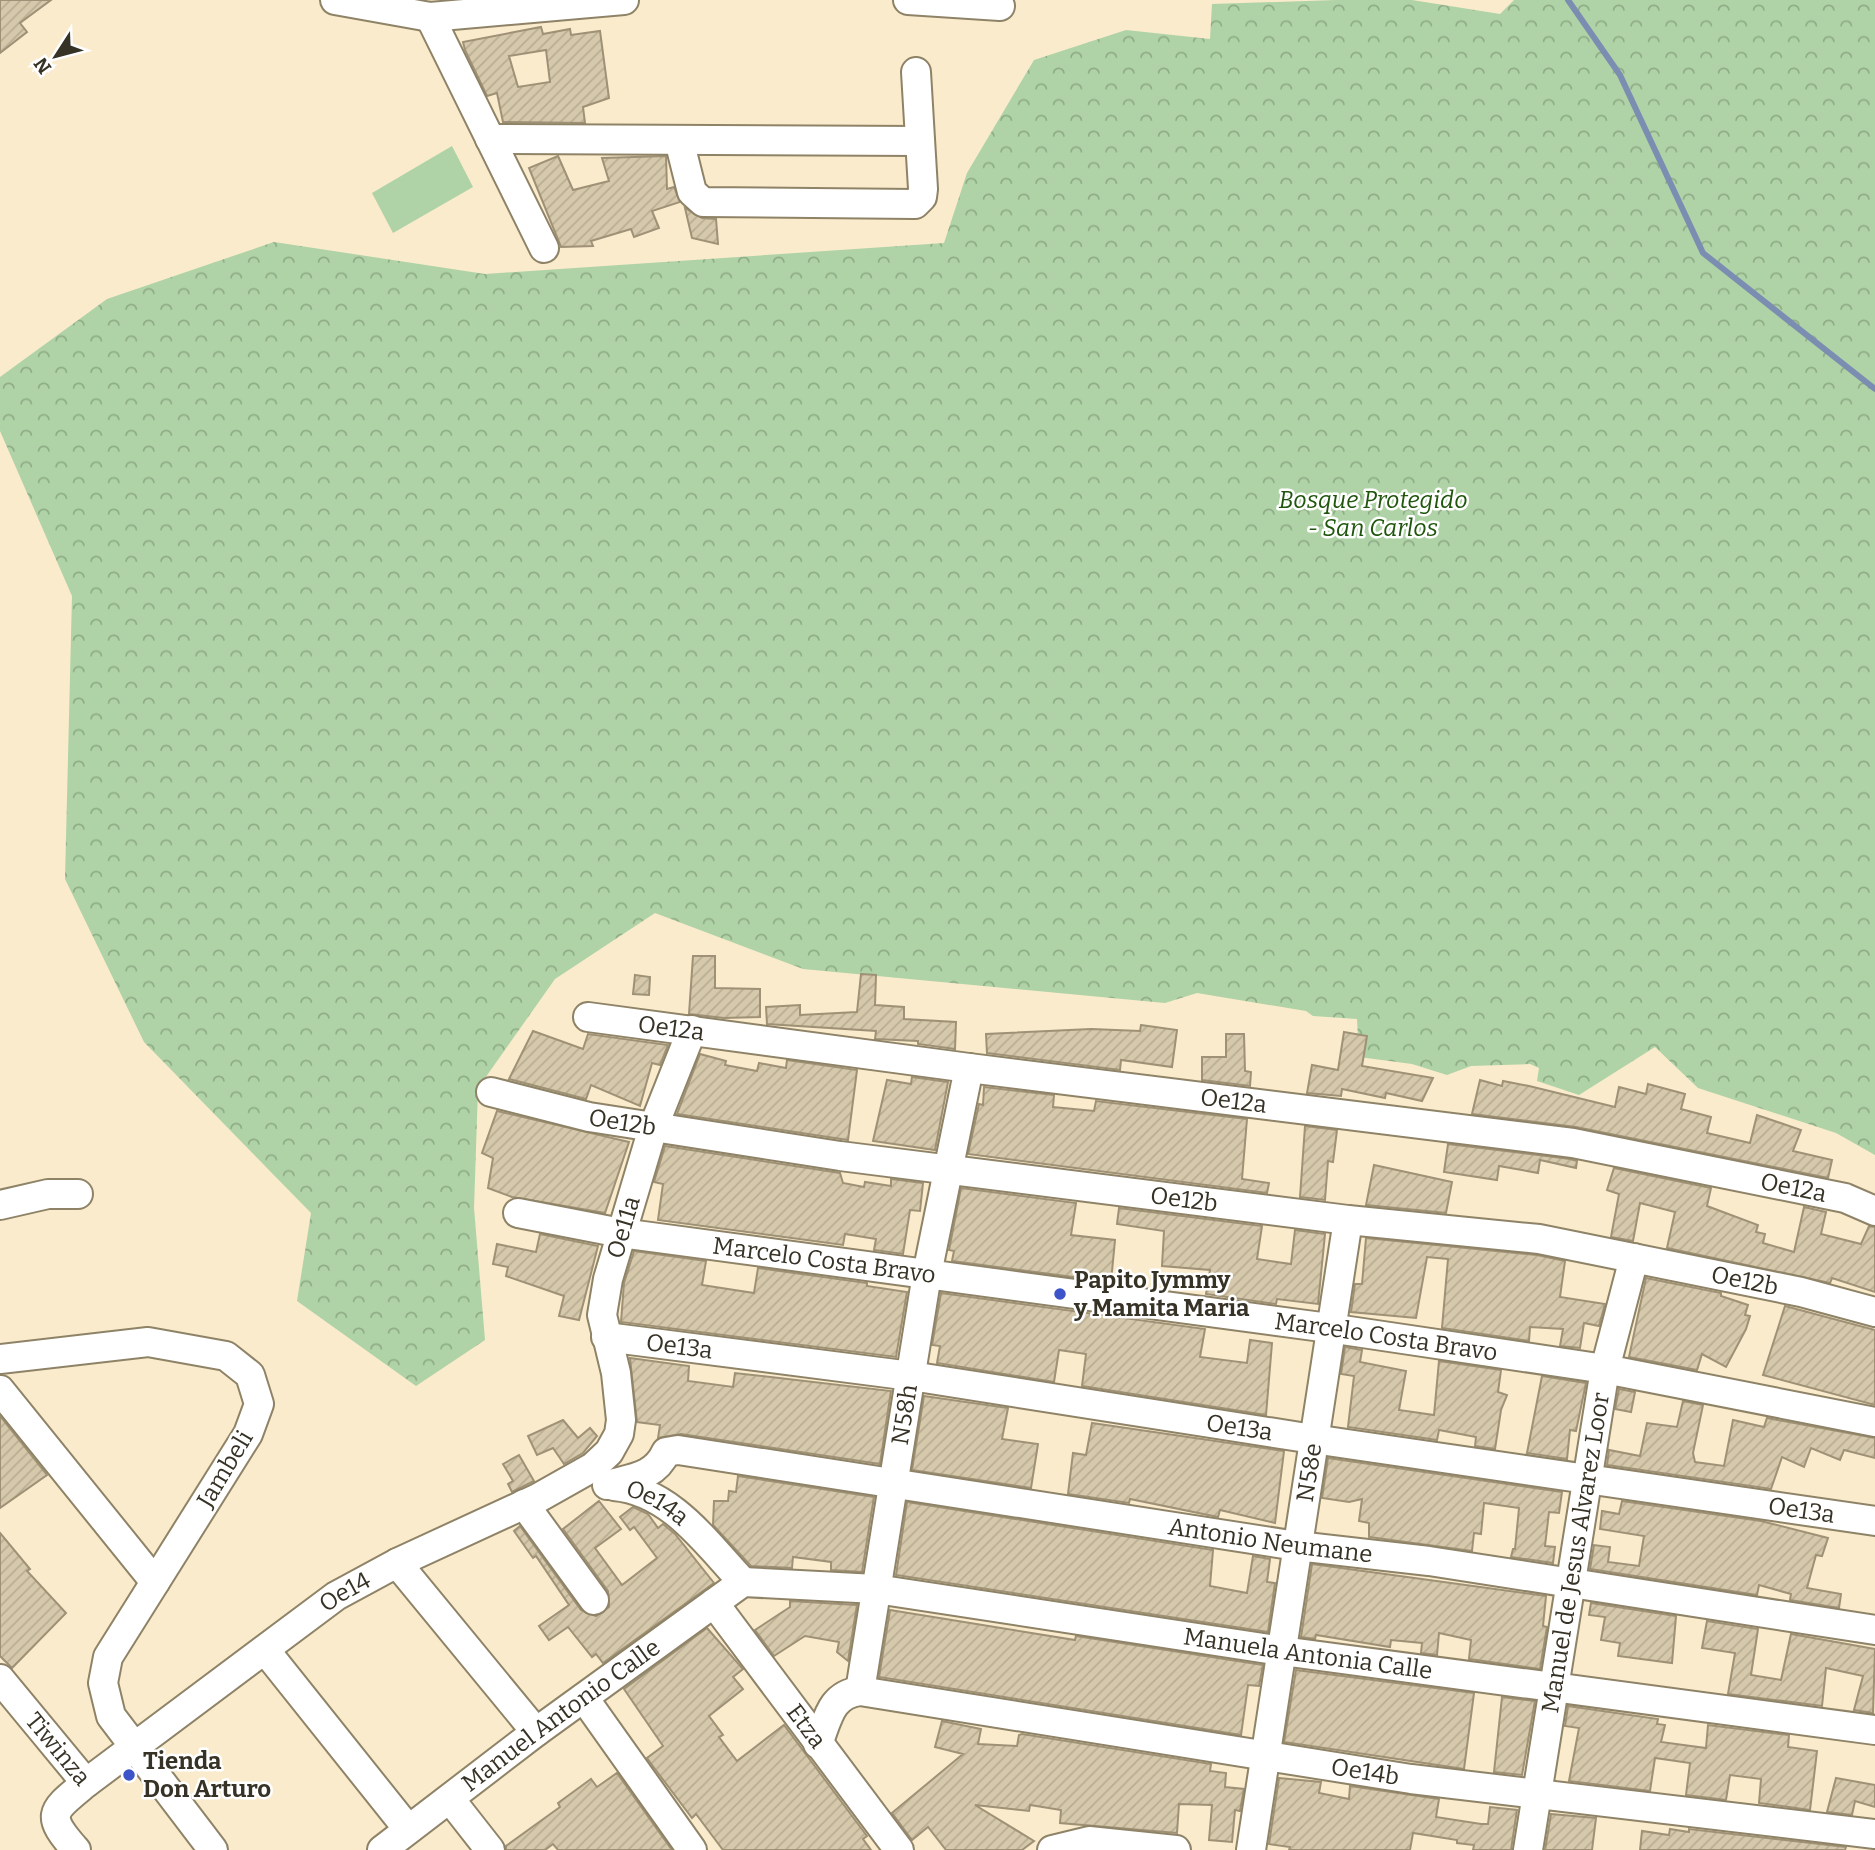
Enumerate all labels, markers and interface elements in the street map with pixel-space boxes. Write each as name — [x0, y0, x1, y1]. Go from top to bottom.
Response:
north arrow — [21, 21, 91, 91]
text: N — [29, 53, 56, 78]
park label: Bosque Protegido - San Carlos — [1278, 486, 1468, 542]
street label: Oe12a — [636, 1010, 706, 1046]
street label: Oe12a — [1199, 1083, 1268, 1119]
street label: Oe12b — [587, 1103, 658, 1141]
street label: Oe12a — [1758, 1167, 1829, 1208]
street label: Oe12b — [1149, 1181, 1219, 1217]
street label: Oe11a — [601, 1193, 646, 1262]
street label: Marcelo Costa Bravo — [711, 1231, 937, 1289]
street label: Oe12b — [1709, 1260, 1781, 1301]
place label: Papito Jymmy y Mamita Maria — [1073, 1266, 1250, 1322]
marker: Papito Jymmy y Mamita Maria — [1052, 1286, 1068, 1302]
street label: Marcelo Costa Bravo — [1273, 1307, 1499, 1367]
street label: Oe13a — [644, 1328, 714, 1365]
street label: N58h — [886, 1382, 923, 1447]
street label: Manuel de Jesus Alvarez Loor — [1536, 1390, 1615, 1715]
street label: Oe13a — [1204, 1408, 1275, 1446]
street label: Jambeli — [191, 1426, 259, 1513]
street label: N58e — [1291, 1441, 1327, 1504]
street label: Oe14a — [623, 1474, 695, 1531]
street label: Oe13a — [1766, 1492, 1837, 1529]
street label: Antonio Neumane — [1166, 1512, 1374, 1568]
street label: Oe14 — [314, 1566, 375, 1618]
street label: Manuela Antonia Calle — [1182, 1622, 1434, 1685]
street label: Manuel Antonio Calle — [456, 1633, 665, 1798]
street label: Etza — [781, 1699, 832, 1754]
street label: Tiwinza — [20, 1707, 96, 1791]
place label: Tienda Don Arturo — [143, 1747, 271, 1803]
street label: Oe14b — [1329, 1752, 1401, 1791]
marker: Tienda Don Arturo — [121, 1767, 137, 1783]

